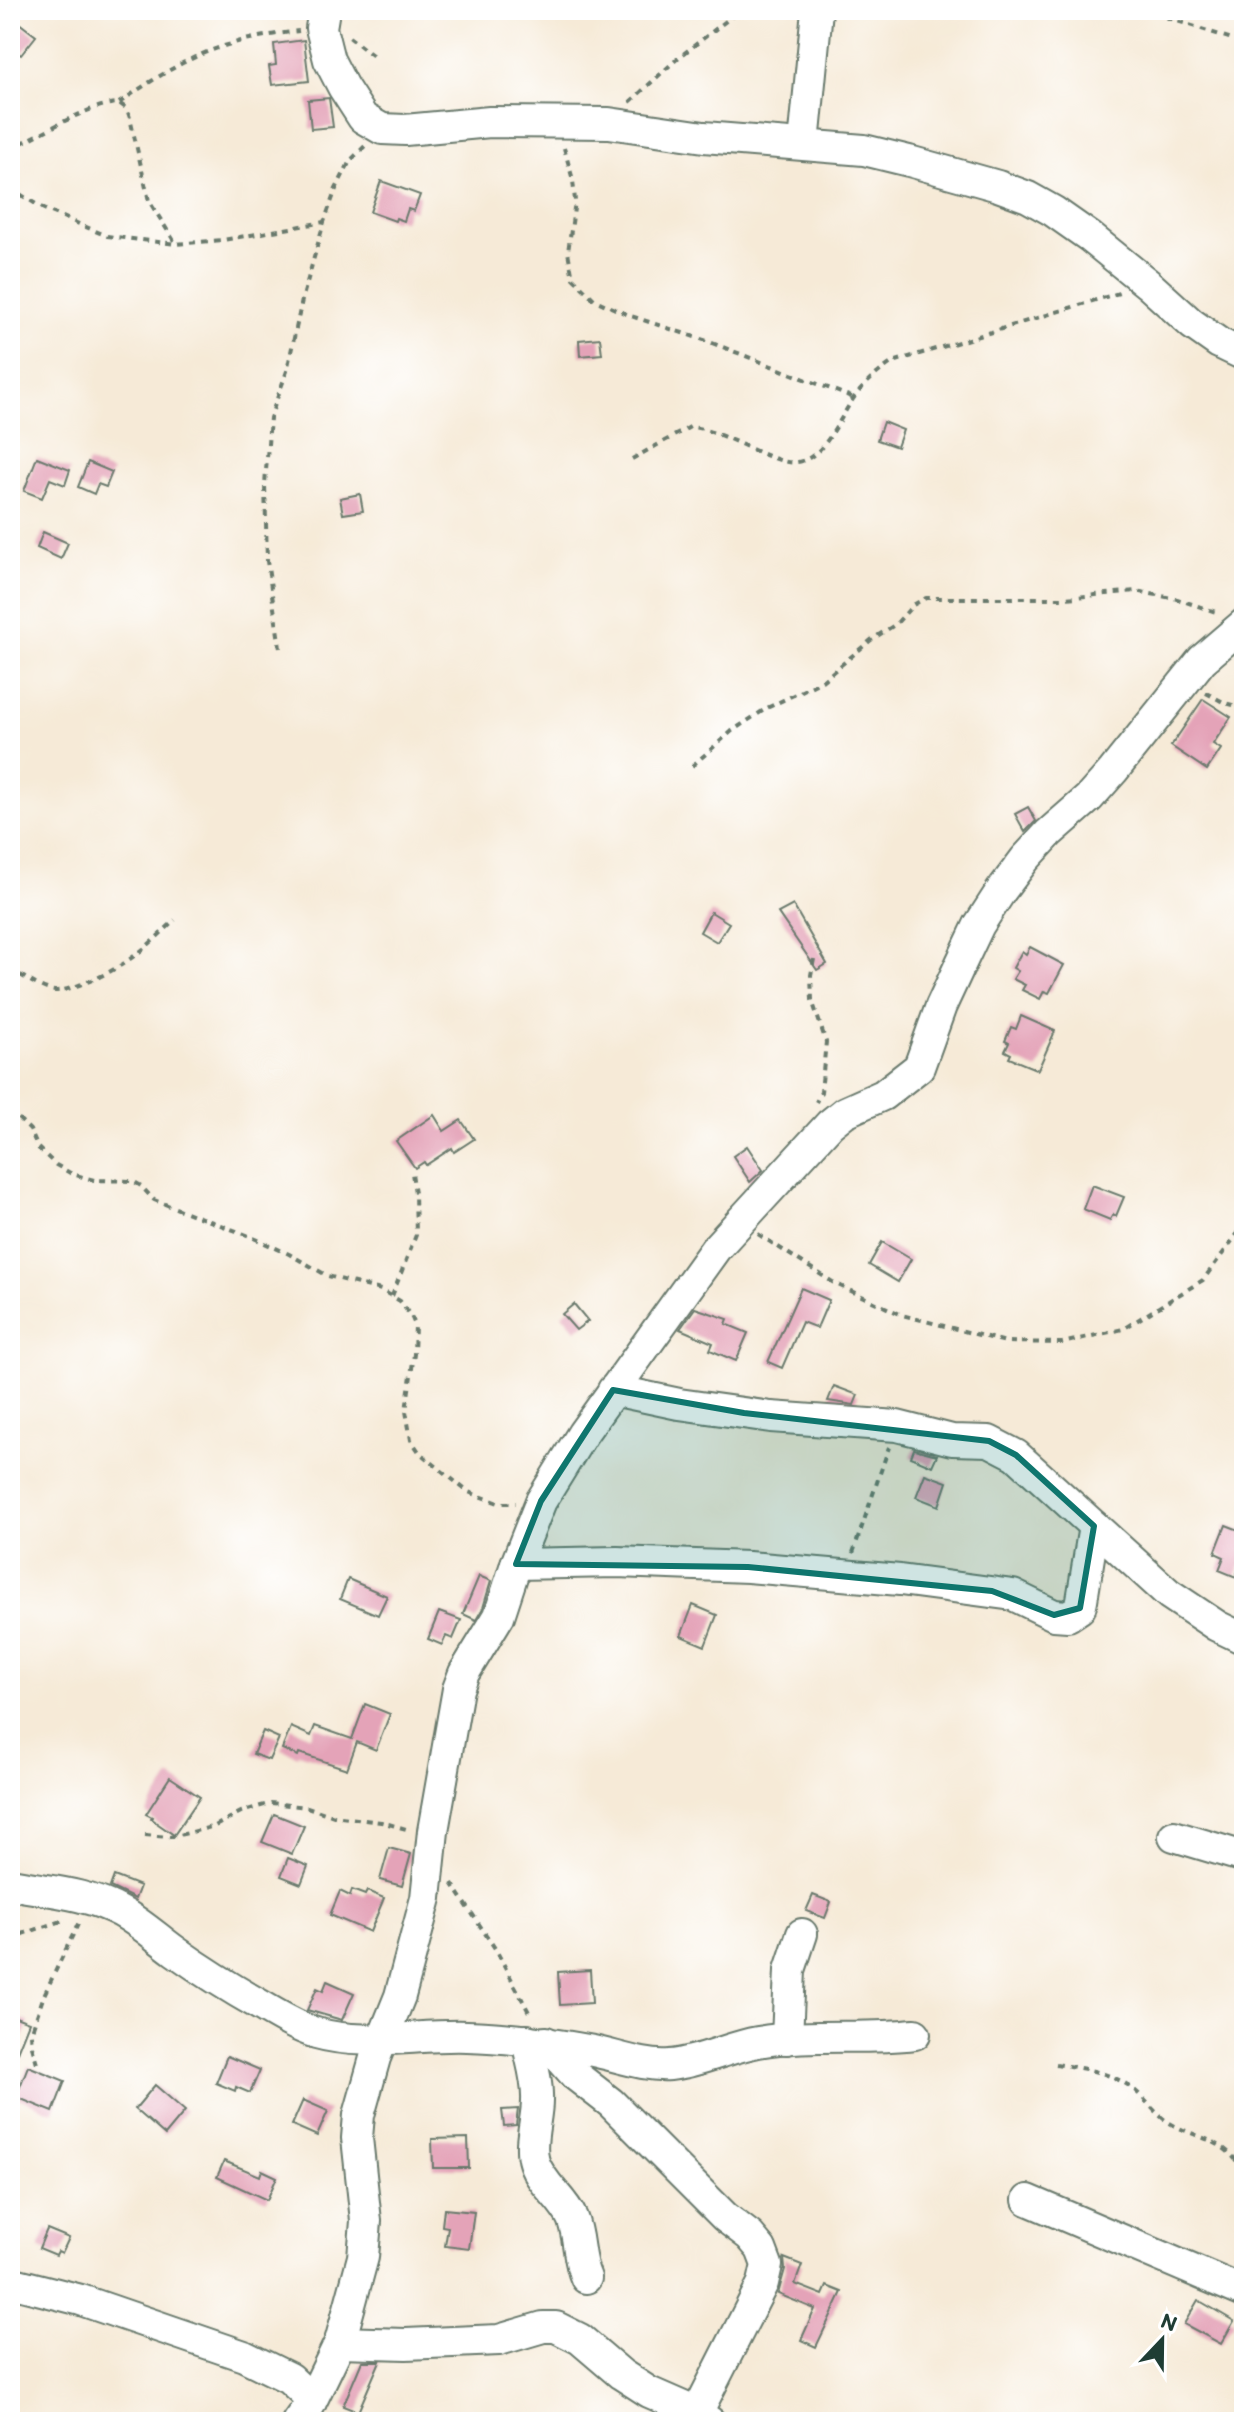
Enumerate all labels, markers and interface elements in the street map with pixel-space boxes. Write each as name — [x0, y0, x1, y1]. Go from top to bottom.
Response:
north arrow — [1122, 2300, 1202, 2380]
text: N — [1157, 2307, 1181, 2337]

